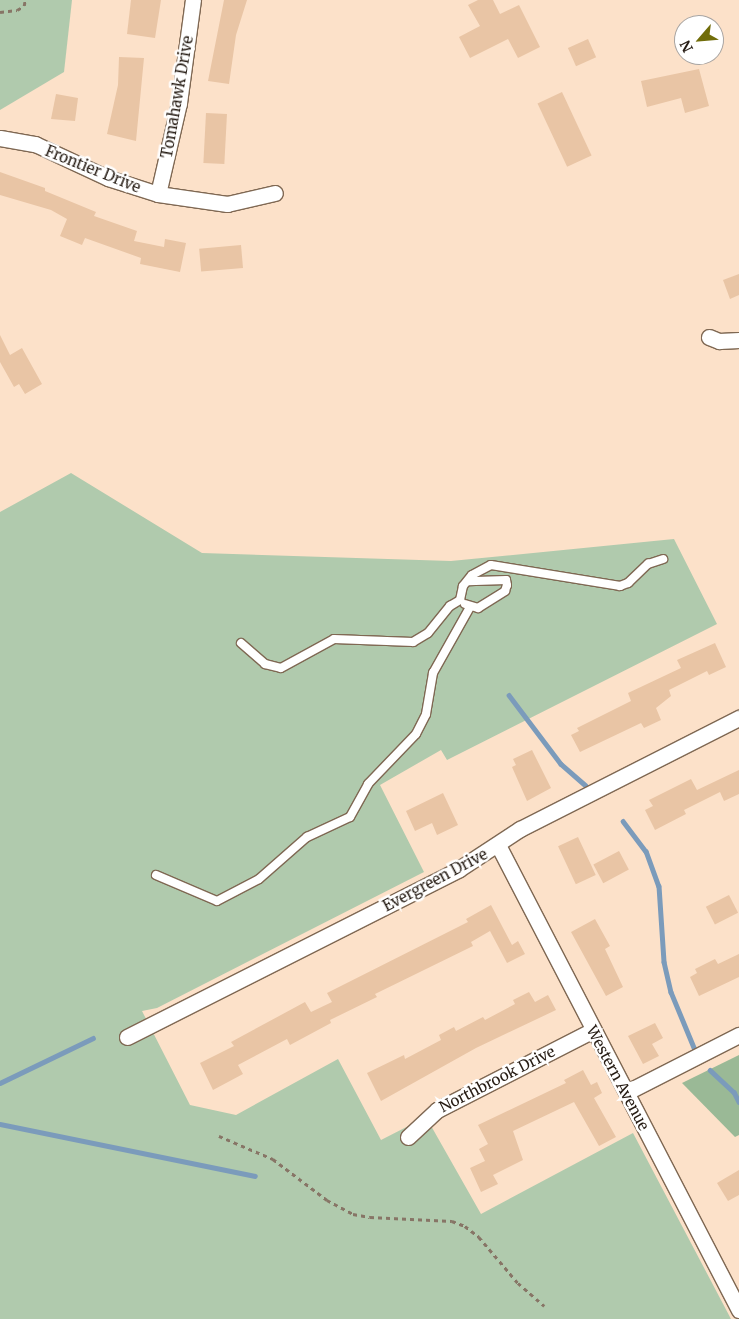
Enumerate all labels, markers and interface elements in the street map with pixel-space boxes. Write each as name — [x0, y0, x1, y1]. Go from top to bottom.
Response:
north arrow — [674, 15, 724, 65]
street label: Tomahawk Drive — [157, 34, 197, 160]
text: N — [676, 37, 697, 55]
street label: Frontier Drive — [43, 142, 143, 196]
street label: Evergreen Drive — [380, 845, 490, 915]
street label: Western Avenue — [583, 1023, 653, 1133]
street label: Northbrook Drive — [436, 1042, 558, 1116]

